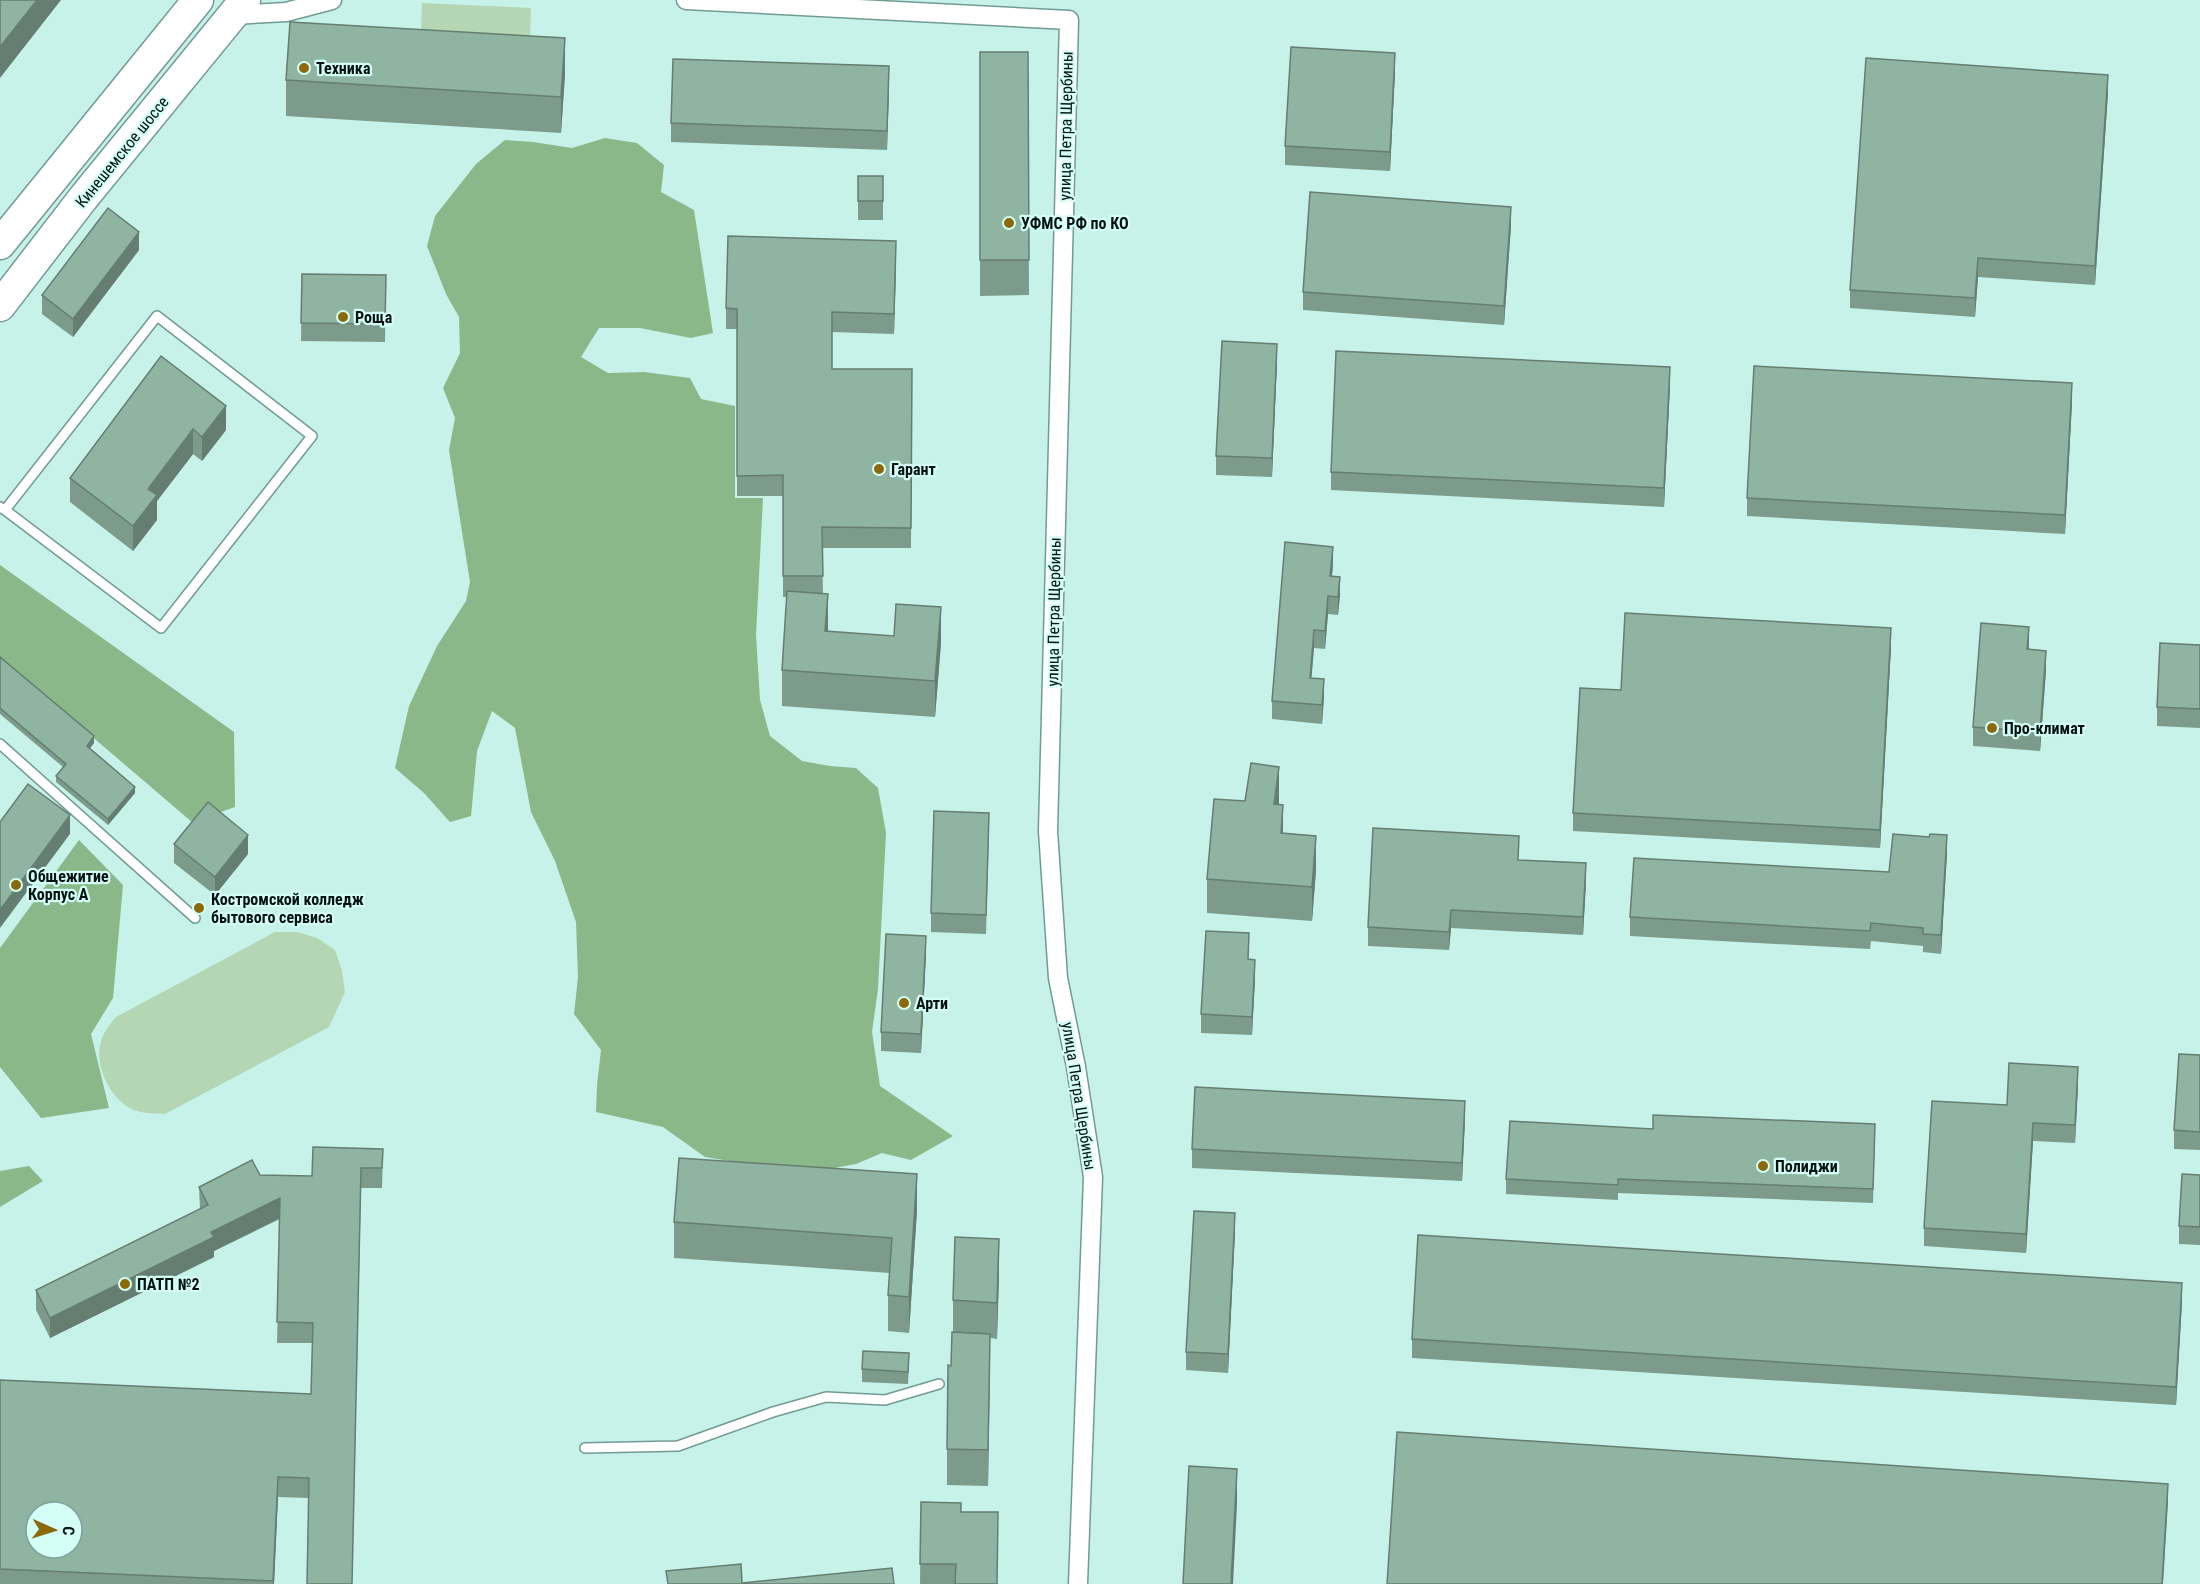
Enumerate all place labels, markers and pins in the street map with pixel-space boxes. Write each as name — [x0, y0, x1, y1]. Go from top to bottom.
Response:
place label: Техника — [316, 59, 371, 78]
marker: Техника — [297, 61, 311, 75]
place label: УФМС РФ по КО — [1021, 214, 1129, 233]
marker: УФМС РФ по КО — [1002, 216, 1016, 230]
place label: Роща — [355, 308, 393, 327]
marker: Роща — [336, 310, 350, 324]
place label: Гарант — [891, 460, 936, 479]
marker: Гарант — [872, 462, 886, 476]
place label: Про-климат — [2004, 719, 2085, 738]
marker: Про-климат — [1985, 721, 1999, 735]
place label: Общежитие Корпус А — [28, 867, 109, 904]
marker: Общежитие Корпус А — [9, 878, 23, 892]
place label: Костромской колледж бытового сервиса — [211, 890, 364, 927]
marker: Костромской колледж бытового сервиса — [192, 901, 206, 915]
place label: Арти — [916, 994, 948, 1013]
marker: Арти — [897, 996, 911, 1010]
place label: Полиджи — [1775, 1157, 1838, 1176]
marker: Полиджи — [1756, 1159, 1770, 1173]
place label: ПАТП №2 — [137, 1275, 200, 1294]
marker: ПАТП №2 — [118, 1277, 132, 1291]

